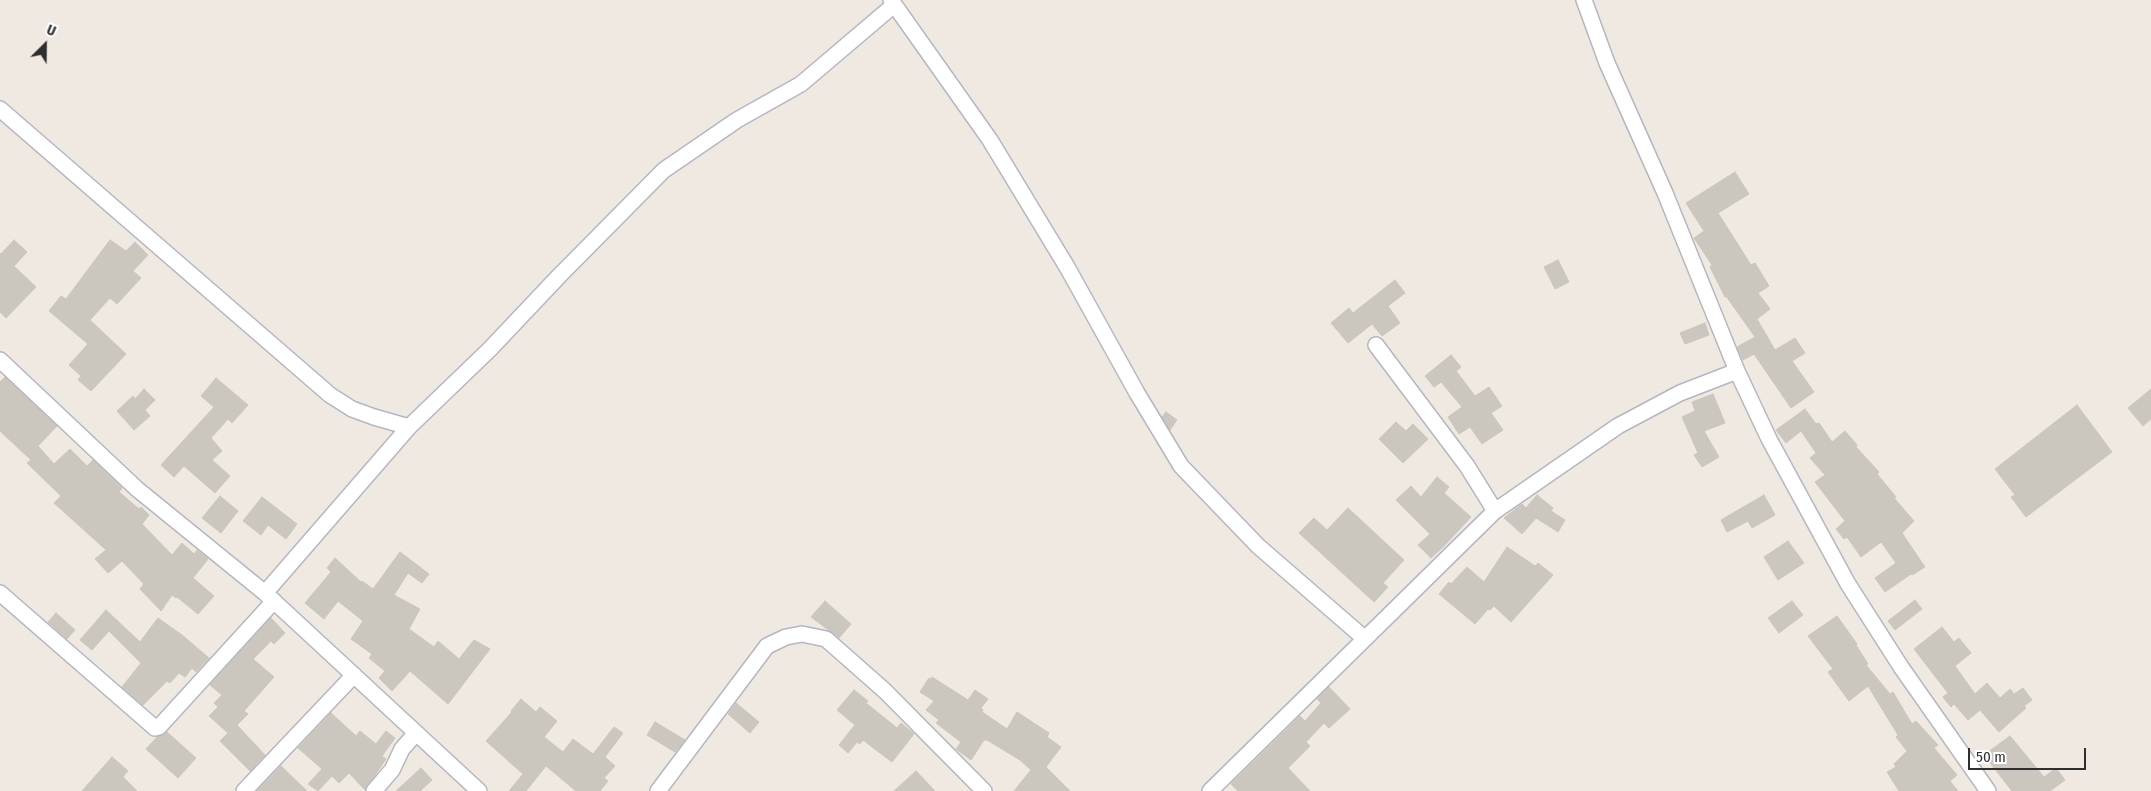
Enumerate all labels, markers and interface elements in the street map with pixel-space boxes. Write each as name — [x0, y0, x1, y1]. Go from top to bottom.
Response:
north arrow — [20, 20, 70, 70]
text: U — [44, 21, 58, 40]
scale bar — [1971, 738, 2088, 770]
text: 50 m — [1976, 748, 2006, 766]

